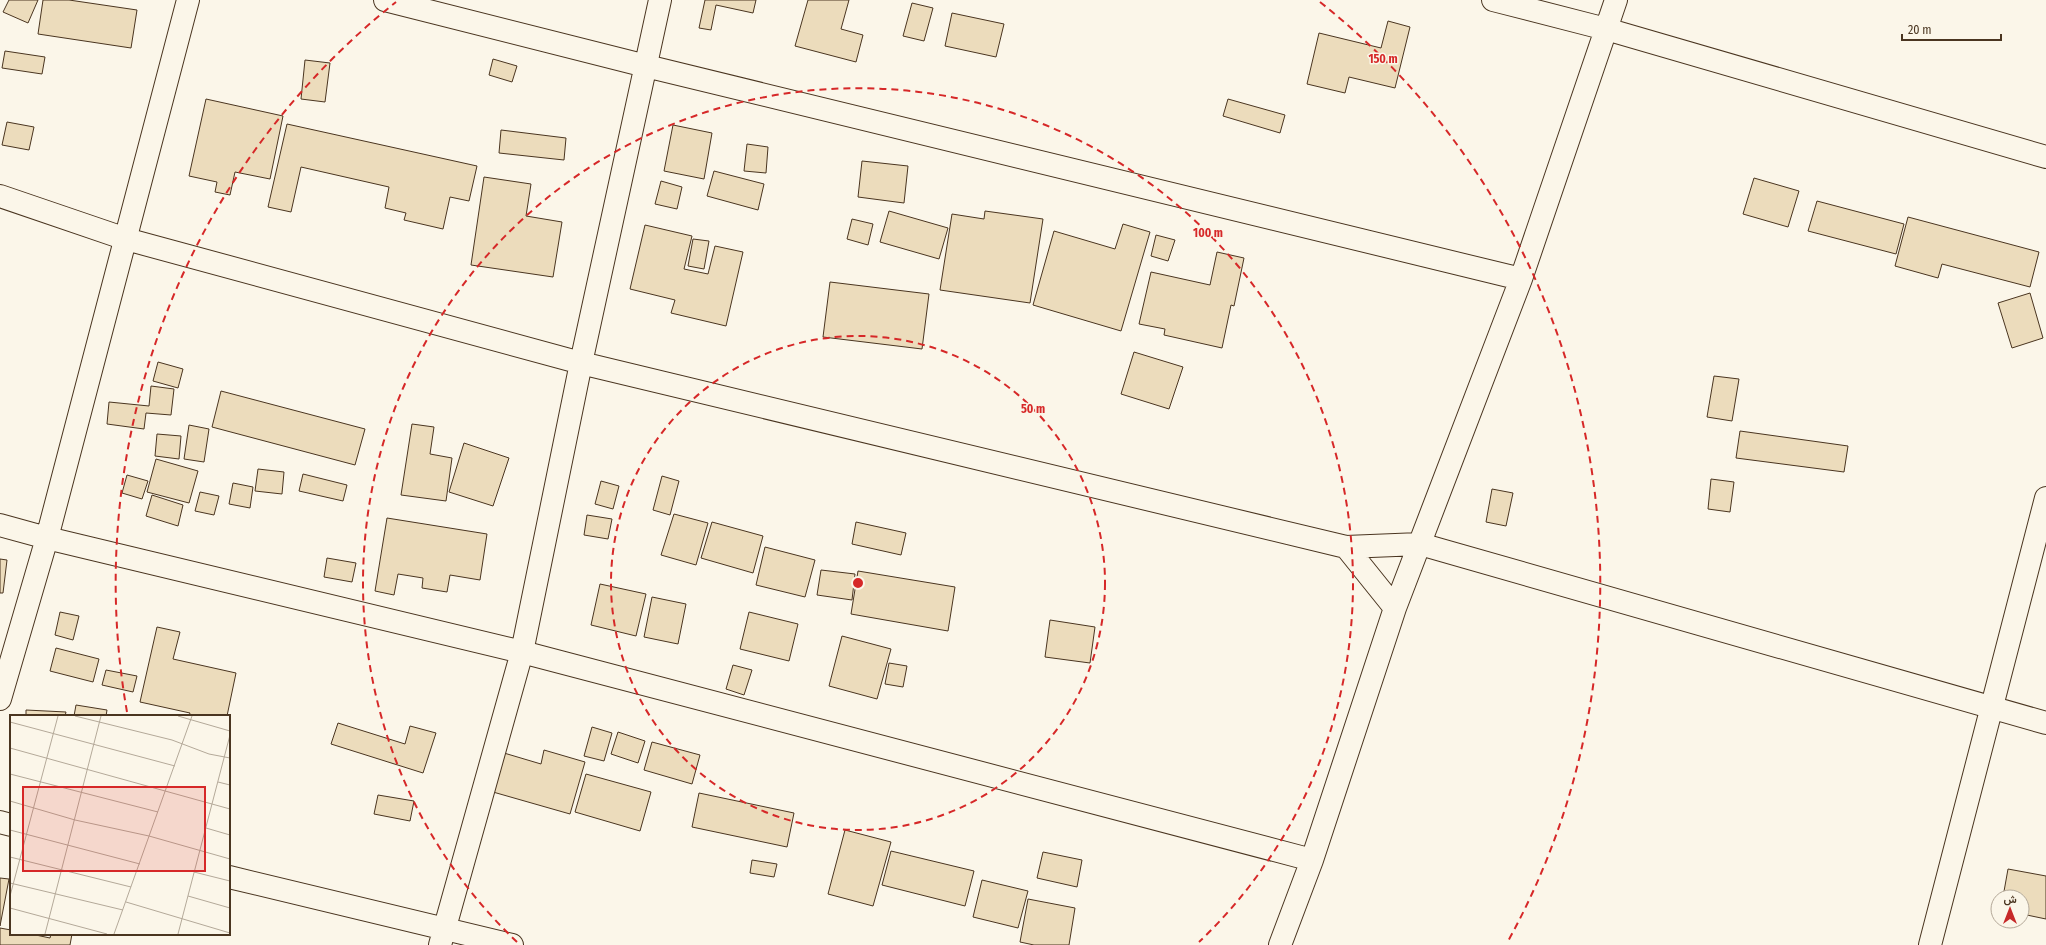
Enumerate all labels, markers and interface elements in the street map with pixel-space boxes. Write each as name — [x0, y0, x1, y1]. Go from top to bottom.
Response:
scale bar — [1902, 16, 2001, 42]
text: 20 m — [1908, 23, 1932, 37]
text: 150 m — [1368, 52, 1398, 66]
text: 100 m — [1193, 226, 1223, 240]
text: 50 m — [1021, 402, 1045, 416]
centre of rings — [851, 576, 865, 590]
inset map — [10, 715, 230, 935]
north arrow — [1990, 889, 2030, 929]
text: ش — [2003, 893, 2017, 906]

